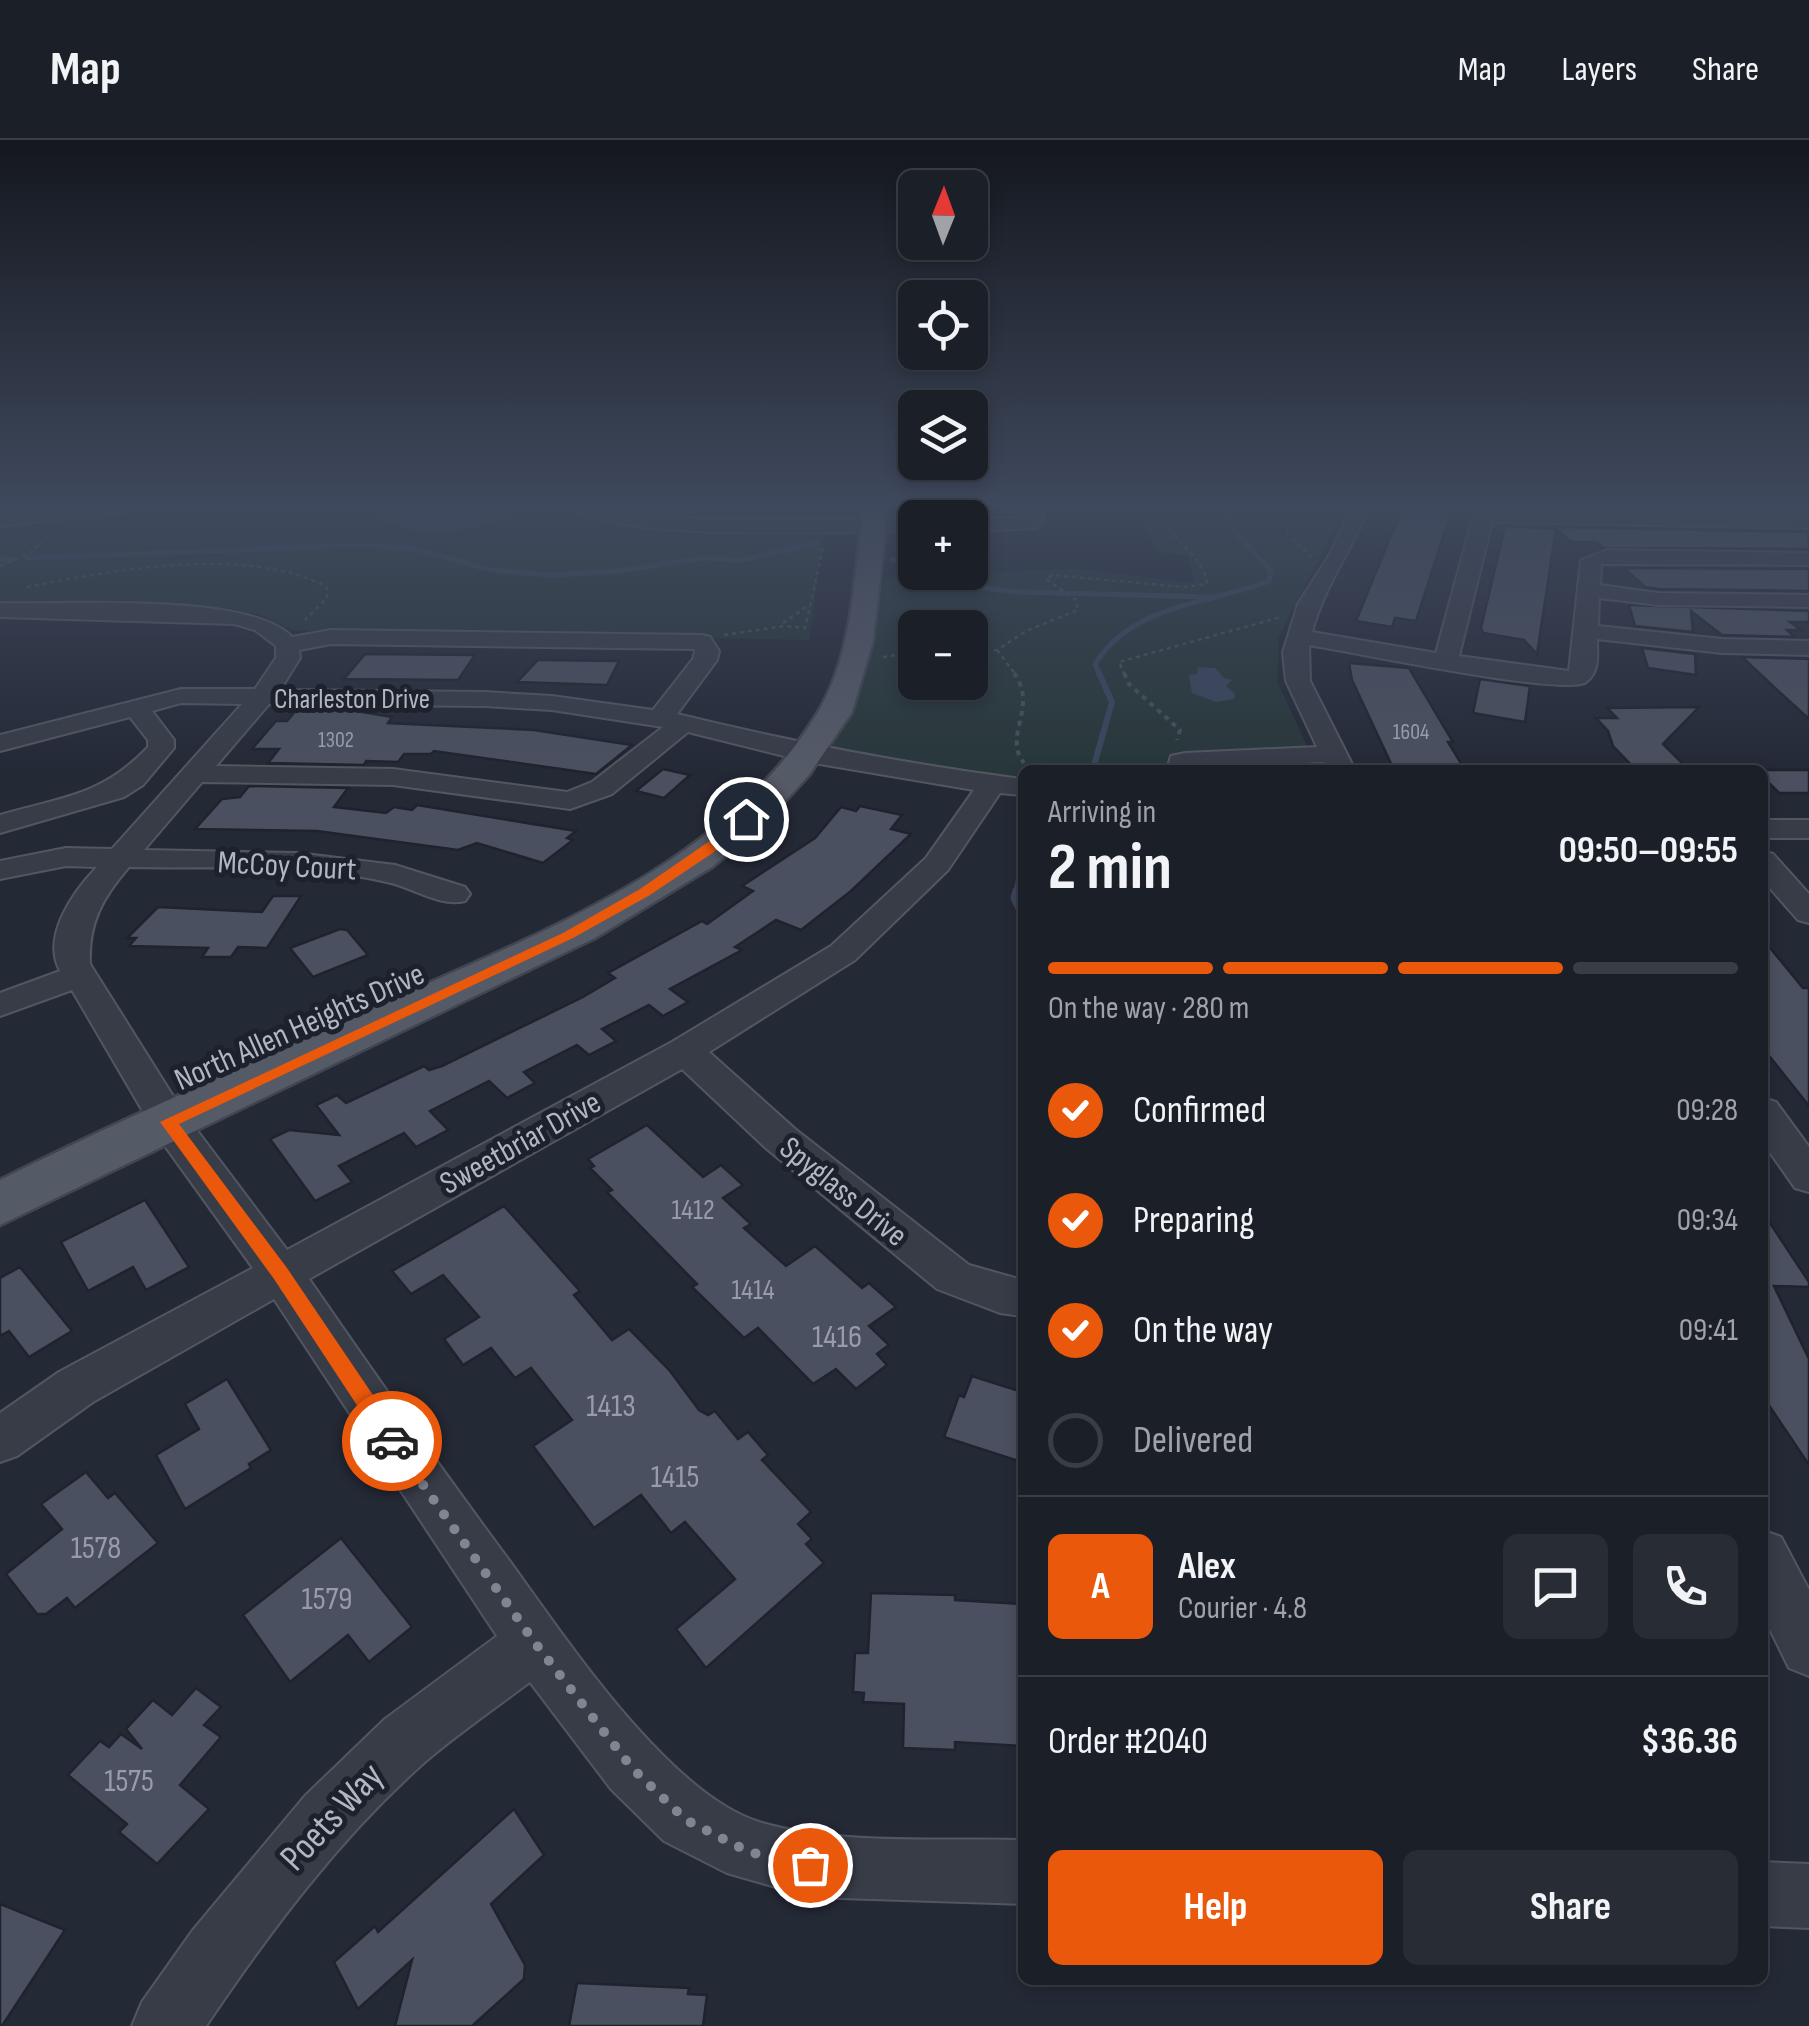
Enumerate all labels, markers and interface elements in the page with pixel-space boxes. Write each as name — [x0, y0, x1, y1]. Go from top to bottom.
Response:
text: Map — [50, 41, 121, 98]
text: Map — [1458, 48, 1506, 91]
text: Layers — [1561, 48, 1637, 91]
text: Share — [1692, 48, 1759, 91]
north arrow — [898, 170, 988, 260]
map controls — [898, 170, 988, 700]
button: locate — [898, 280, 988, 370]
button: layers — [898, 390, 988, 480]
button: + — [898, 500, 988, 590]
button: − — [898, 610, 988, 700]
street label: Charleston Drive — [274, 683, 430, 716]
house number: 1604 — [1393, 719, 1429, 746]
house number: 1302 — [318, 727, 354, 754]
pin — [704, 777, 789, 862]
icon: home — [719, 792, 774, 847]
text: Arriving in — [1048, 793, 1156, 832]
text: 09:50–09:55 — [1559, 828, 1738, 873]
text: 2 min — [1048, 830, 1172, 908]
street label: McCoy Court — [217, 843, 357, 890]
street label: North Allen Heights Drive — [169, 955, 430, 1100]
text: On the way · 280 m — [1048, 989, 1249, 1028]
street label: Sweetbriar Drive — [434, 1083, 608, 1203]
icon: check — [1048, 1083, 1103, 1138]
text: Confirmed — [1133, 1088, 1266, 1133]
text: 09:28 — [1676, 1091, 1738, 1130]
street label: Spyglass Drive — [771, 1129, 915, 1255]
icon: check — [1048, 1193, 1103, 1248]
house number: 1412 — [671, 1194, 715, 1227]
text: Preparing — [1133, 1198, 1254, 1243]
text: 09:34 — [1677, 1201, 1738, 1240]
house number: 1414 — [731, 1274, 775, 1307]
icon: check — [1048, 1303, 1103, 1358]
text: On the way — [1133, 1308, 1273, 1353]
text: 09:41 — [1679, 1311, 1738, 1350]
house number: 1416 — [812, 1318, 862, 1357]
house number: 1413 — [586, 1387, 636, 1426]
courier — [342, 1391, 442, 1491]
icon: car — [365, 1414, 420, 1469]
text: Delivered — [1133, 1418, 1253, 1463]
house number: 1415 — [651, 1458, 699, 1497]
house number: 1578 — [71, 1529, 121, 1568]
button: chat — [1503, 1534, 1608, 1639]
button: phone — [1633, 1534, 1738, 1639]
text: Alex — [1178, 1544, 1236, 1589]
text: A — [1091, 1564, 1110, 1609]
house number: 1579 — [302, 1580, 352, 1619]
text: Courier · 4.8 — [1178, 1589, 1307, 1628]
text: Order #2040 — [1048, 1719, 1208, 1764]
text: $36.36 — [1641, 1719, 1738, 1764]
street label: Poets Way — [271, 1754, 393, 1880]
house number: 1575 — [104, 1762, 154, 1801]
pin — [768, 1823, 853, 1908]
icon: bag — [783, 1838, 838, 1893]
button: Help — [1048, 1850, 1383, 1965]
button: Share — [1403, 1850, 1738, 1965]

